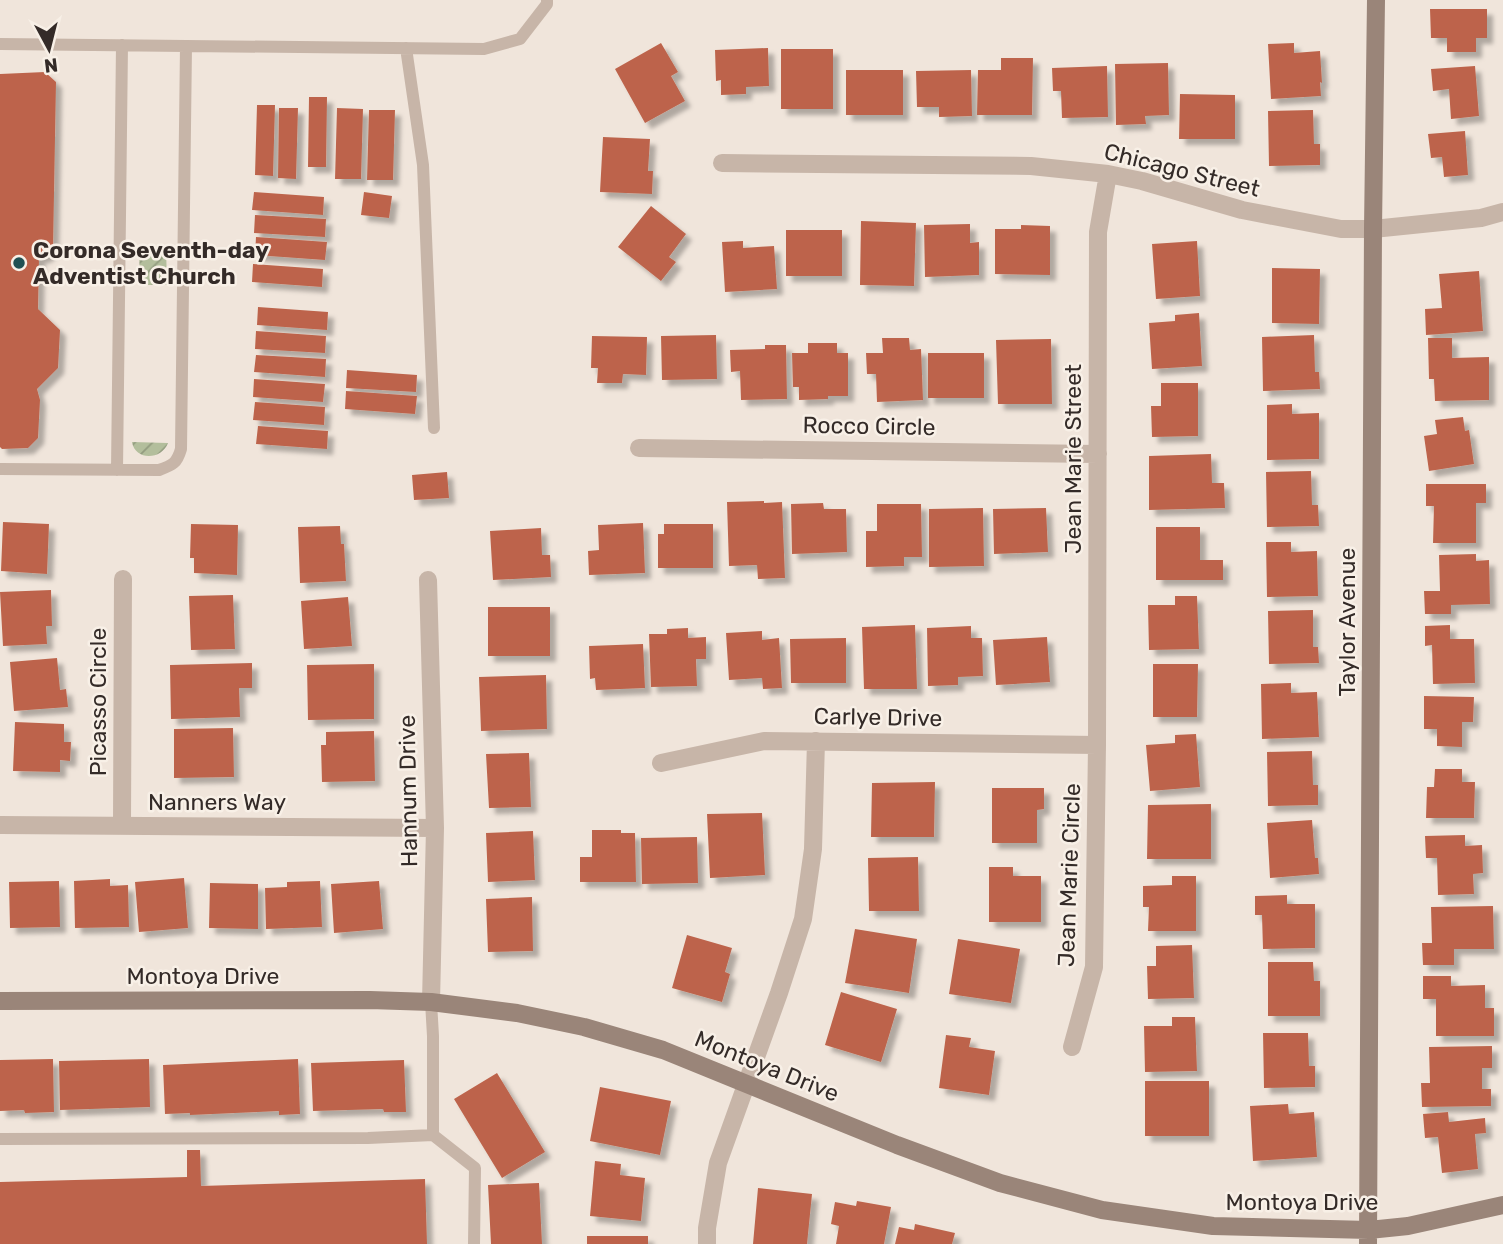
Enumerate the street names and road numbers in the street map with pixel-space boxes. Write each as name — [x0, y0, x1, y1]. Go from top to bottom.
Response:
street label: Chicago Street — [1101, 137, 1263, 203]
street label: Jean Marie Street — [1059, 364, 1087, 554]
street label: Rocco Circle — [802, 411, 936, 441]
street label: Taylor Avenue — [1333, 548, 1361, 696]
street label: Picasso Circle — [84, 628, 112, 776]
street label: Carlye Drive — [814, 702, 942, 732]
street label: Hannum Drive — [393, 715, 423, 867]
street label: Jean Marie Circle — [1052, 783, 1086, 967]
street label: Nanners Way — [148, 788, 286, 816]
street label: Montoya Drive — [127, 962, 279, 990]
street label: Montoya Drive — [691, 1024, 843, 1108]
street label: Montoya Drive — [1226, 1188, 1378, 1216]

